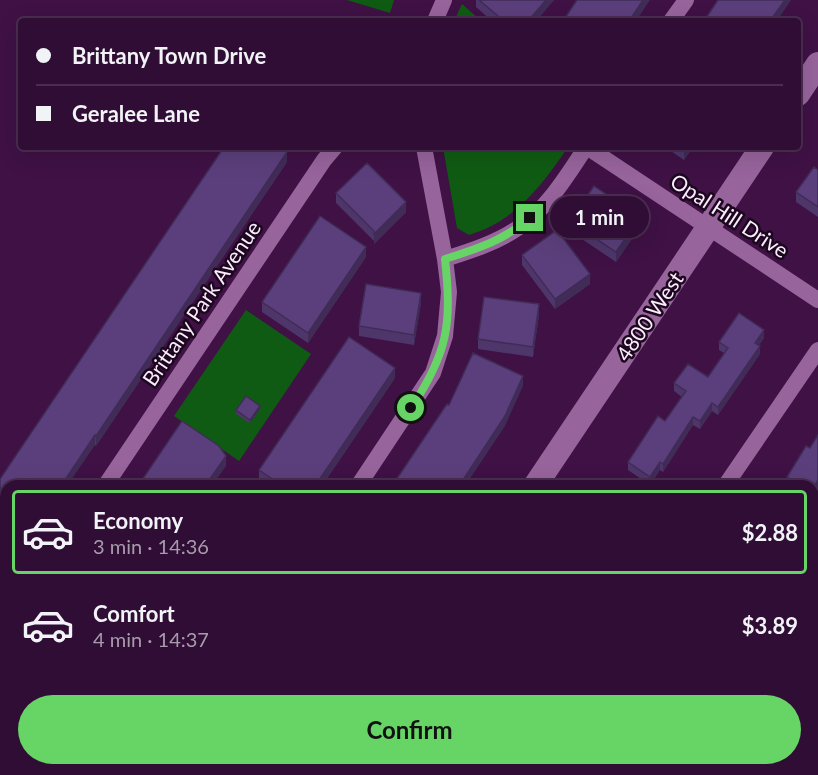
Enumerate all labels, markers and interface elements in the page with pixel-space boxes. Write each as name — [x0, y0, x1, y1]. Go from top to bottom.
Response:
text: Brittany Town Drive — [72, 42, 266, 69]
text: Geralee Lane — [72, 100, 200, 127]
street label: Opal Hill Drive — [666, 168, 794, 262]
callout: 1 min — [551, 197, 650, 239]
route end — [516, 204, 543, 231]
text: 1 min — [575, 205, 624, 229]
street label: Brittany Park Avenue — [137, 216, 265, 390]
street label: 4800 West — [610, 266, 688, 365]
route start — [397, 394, 424, 421]
icon: car — [21, 505, 75, 559]
text: Economy — [93, 507, 183, 534]
text: $2.88 — [742, 519, 798, 546]
text: 3 min · 14:36 — [93, 534, 209, 558]
icon: car — [21, 598, 75, 652]
text: Comfort — [93, 600, 175, 627]
text: $3.89 — [742, 612, 798, 639]
text: 4 min · 14:37 — [93, 627, 209, 651]
button: Confirm — [18, 695, 801, 764]

